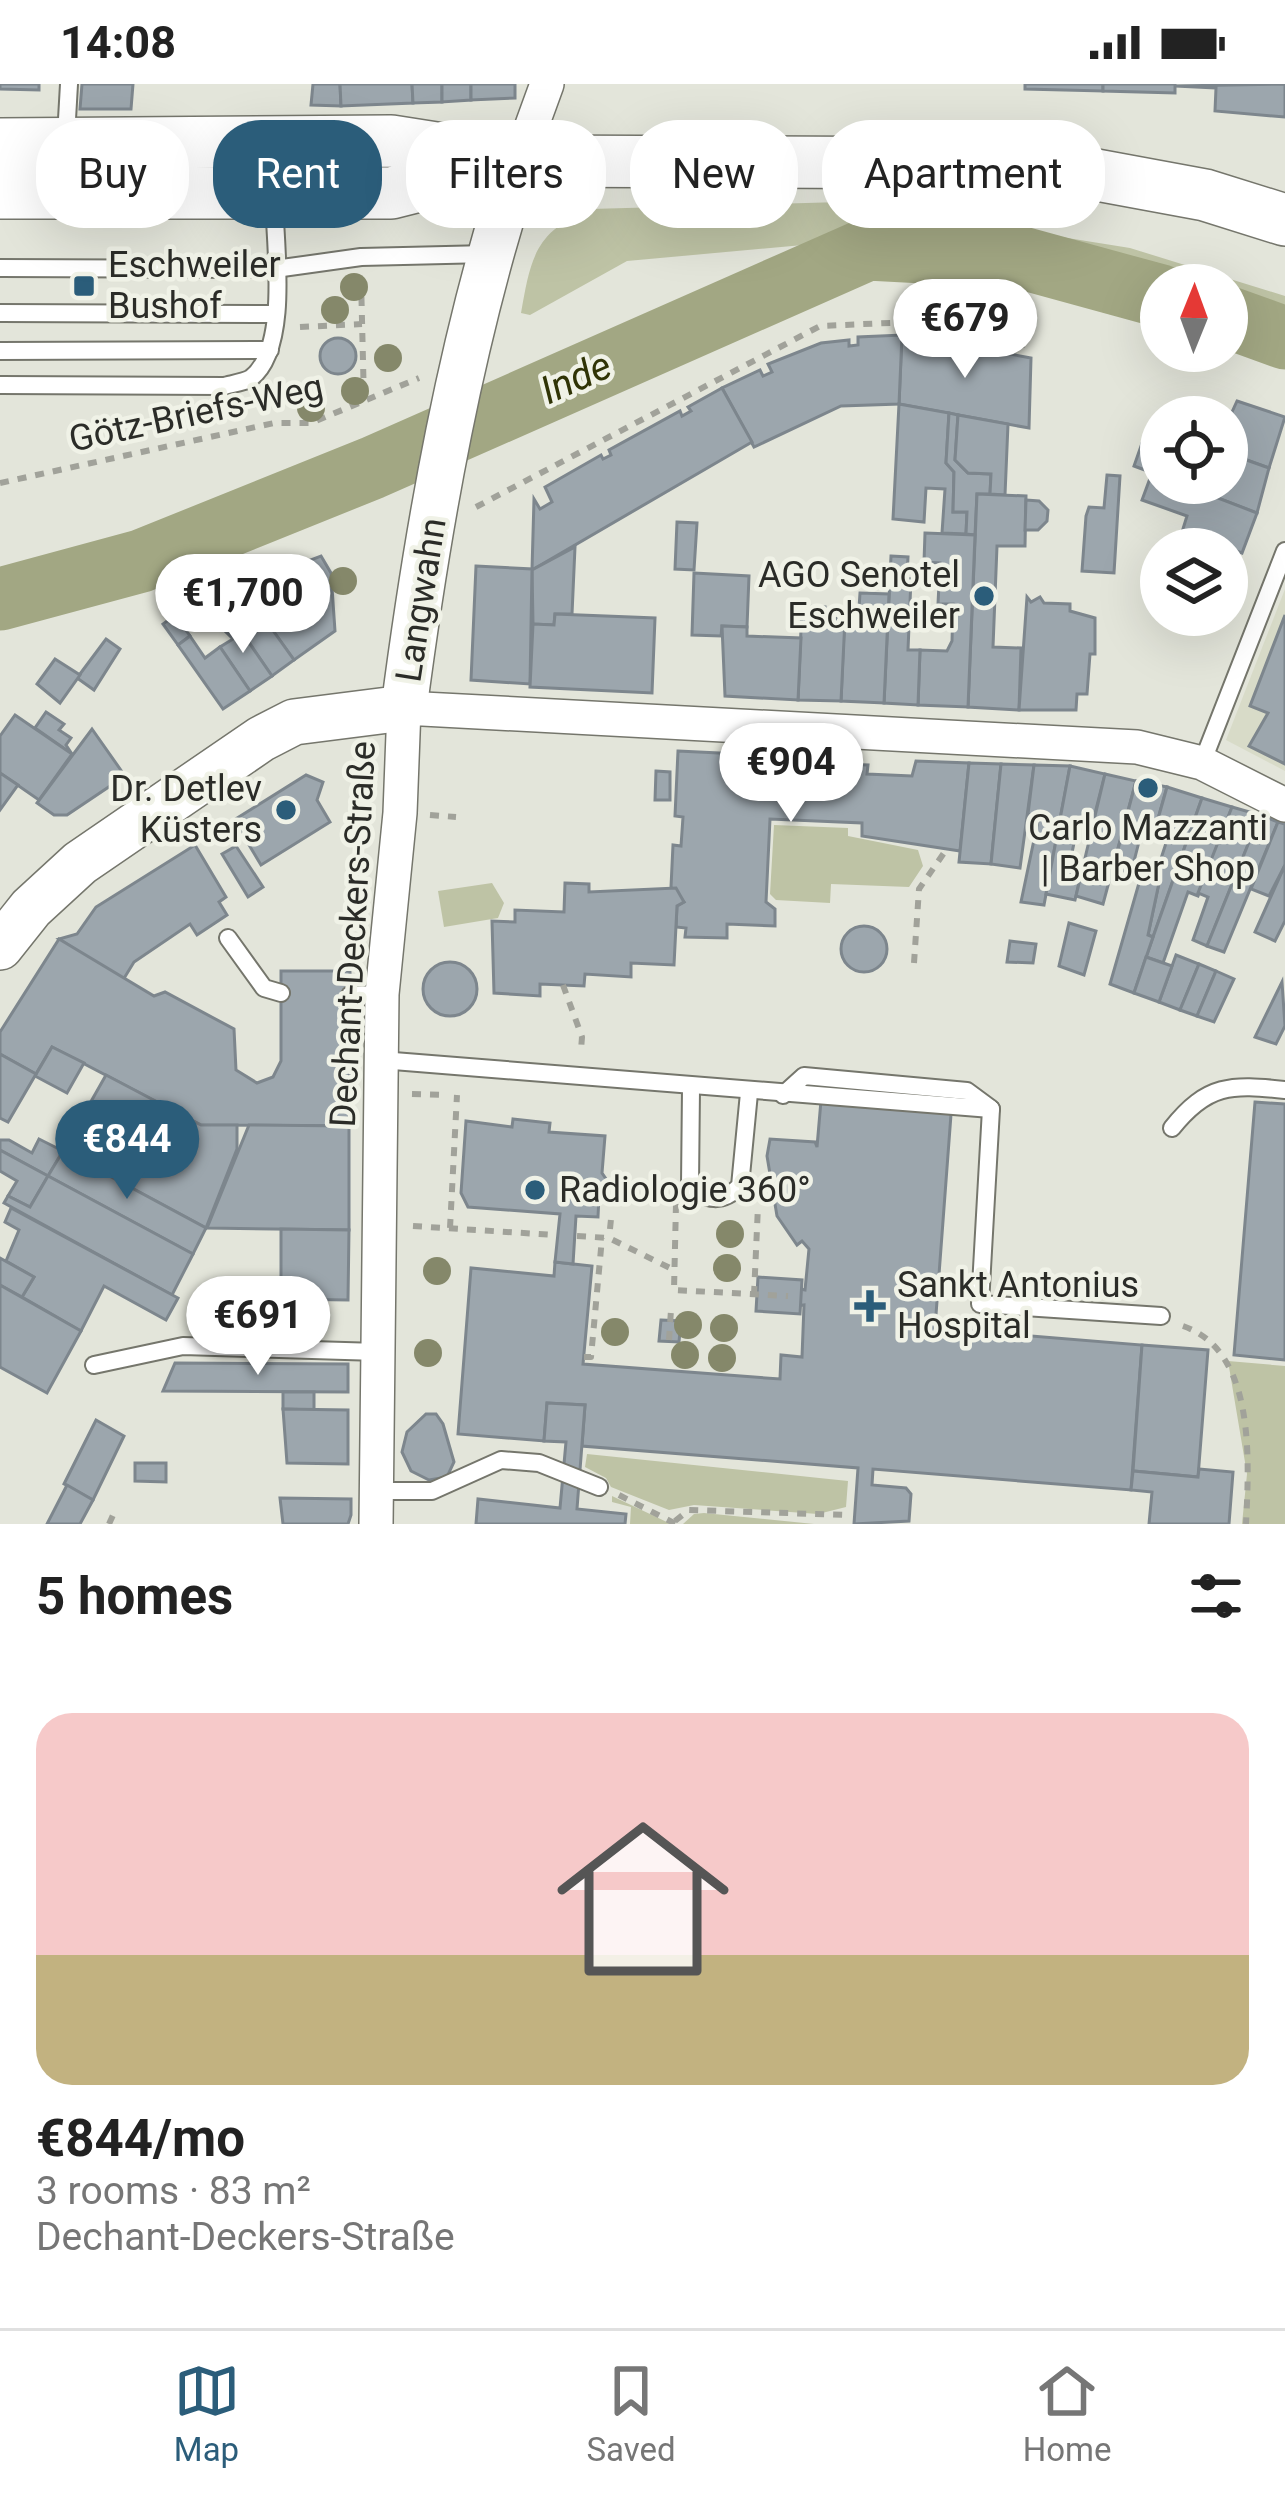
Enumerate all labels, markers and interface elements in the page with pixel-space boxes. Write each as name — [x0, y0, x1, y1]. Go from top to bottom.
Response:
text: 14:08 — [60, 16, 176, 69]
chip: Buy — [36, 120, 189, 228]
chip: Rent — [213, 120, 382, 228]
chip: Filters — [406, 120, 606, 228]
chip: New — [630, 120, 798, 228]
chip: Apartment — [822, 120, 1105, 228]
place label: Eschweiler Bushof — [108, 244, 281, 327]
north arrow — [1140, 264, 1248, 372]
map controls — [1140, 264, 1248, 636]
marker: Eschweiler Bushof — [71, 273, 97, 299]
pin: €679 — [894, 279, 1036, 381]
text: €679 — [920, 295, 1010, 341]
water label: Inde — [534, 342, 618, 414]
street label: Götz-Briefs-Weg — [65, 366, 327, 460]
button: locate — [1140, 396, 1248, 504]
street label: Langwahn — [387, 515, 455, 685]
button: layers — [1140, 528, 1248, 636]
pin: €1,700 — [145, 554, 341, 656]
place label: AGO Senotel Eschweiler — [758, 554, 960, 637]
text: €1,700 — [182, 570, 304, 616]
marker: AGO Senotel Eschweiler — [971, 583, 997, 609]
pin: €904 — [720, 723, 862, 825]
text: €904 — [746, 739, 836, 785]
street label: Dechant-Deckers-Straße — [322, 740, 384, 1128]
place label: Dr. Detlev Küsters — [110, 768, 262, 851]
marker: Carlo Mazzanti | Barber Shop — [1135, 775, 1161, 801]
marker: Dr. Detlev Küsters — [273, 797, 299, 823]
place label: Carlo Mazzanti | Barber Shop — [1028, 807, 1268, 890]
pin: €844 — [56, 1100, 198, 1202]
text: €844 — [82, 1116, 172, 1162]
place label: Radiologie 360° — [559, 1169, 811, 1211]
marker: Radiologie 360° — [522, 1177, 548, 1203]
place label: Sankt Antonius Hospital — [897, 1264, 1139, 1347]
pin: €691 — [187, 1276, 329, 1378]
marker: Sankt Antonius Hospital — [854, 1290, 886, 1322]
text: €691 — [213, 1292, 303, 1338]
icon: filters — [1183, 1563, 1249, 1629]
text: 5 homes — [36, 1567, 233, 1626]
icon: home — [535, 1791, 751, 2007]
text: €844/mo — [36, 2109, 245, 2168]
text: 3 rooms · 83 m² — [36, 2168, 311, 2214]
text: Dechant-Deckers-Straße — [36, 2214, 455, 2260]
tab: Map — [174, 2358, 240, 2469]
tab: Saved — [587, 2358, 676, 2469]
tab: Home — [1023, 2358, 1112, 2469]

